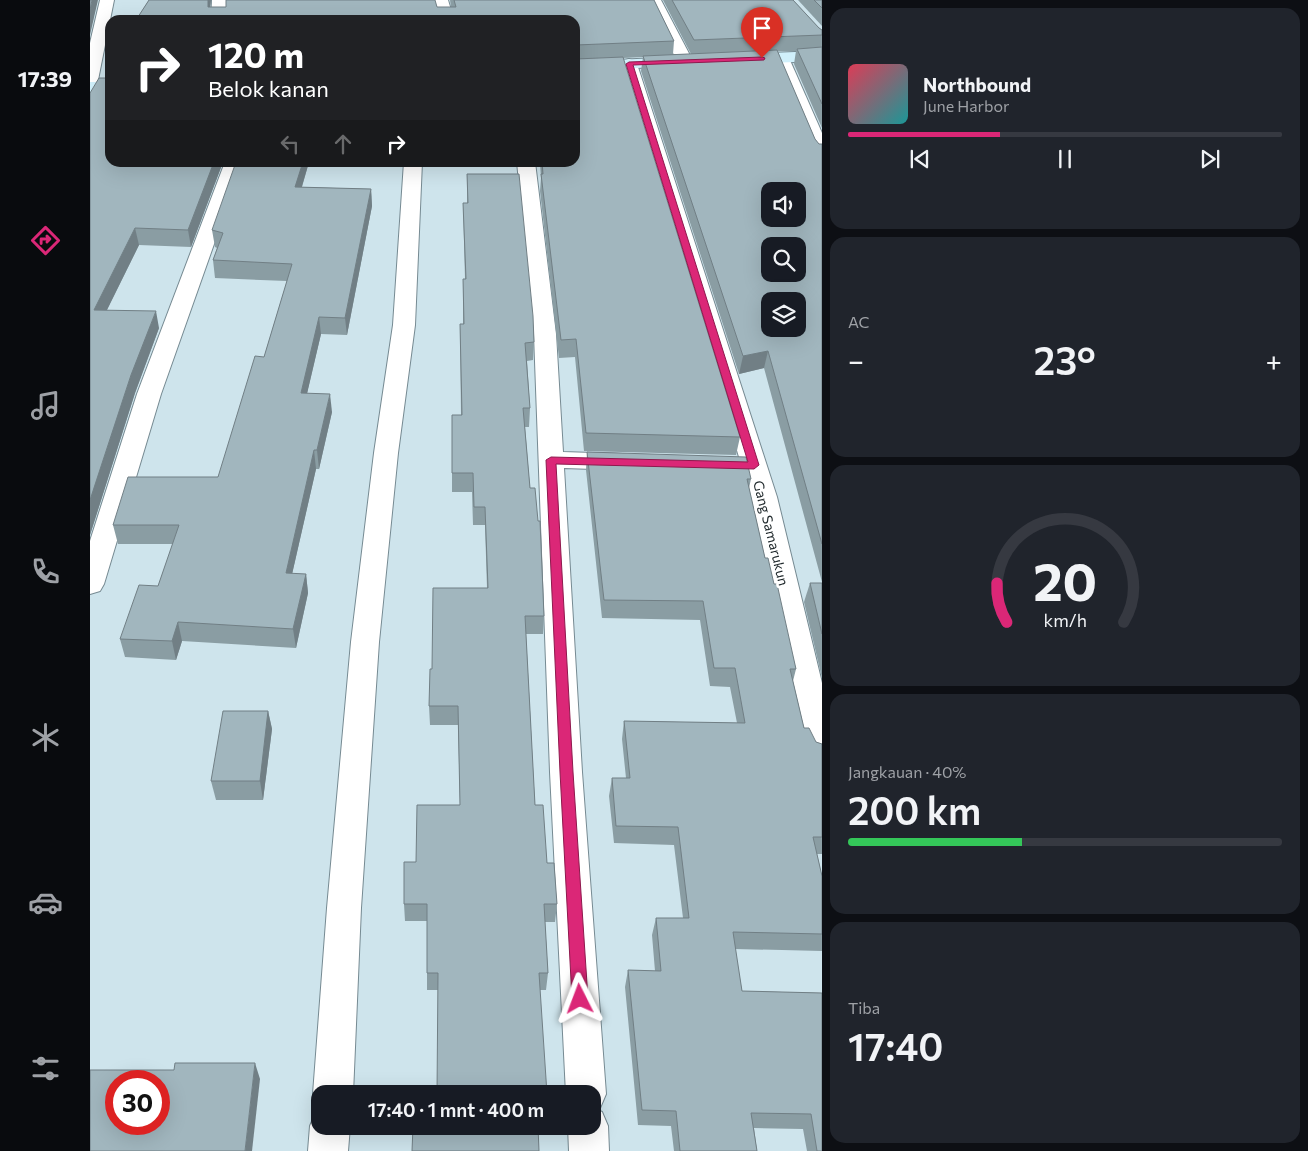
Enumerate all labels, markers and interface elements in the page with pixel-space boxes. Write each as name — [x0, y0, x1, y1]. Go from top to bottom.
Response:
pin — [741, 7, 783, 58]
icon: arrive — [748, 14, 776, 42]
text: 120 m — [208, 32, 304, 75]
icon: right — [125, 35, 190, 100]
text: 17:39 — [18, 65, 72, 92]
text: Northbound — [923, 73, 1031, 96]
text: Belok kanan — [208, 75, 329, 102]
text: June Harbor — [923, 96, 1009, 115]
icon: left — [276, 130, 304, 158]
icon: ahead — [329, 130, 357, 158]
icon: right — [382, 130, 410, 158]
icon: previous — [906, 145, 934, 173]
icon: pause — [1051, 145, 1079, 173]
icon: next — [1196, 145, 1224, 173]
map controls — [761, 182, 806, 337]
button: sound — [761, 182, 806, 227]
icon: directions — [28, 223, 63, 258]
button: search — [761, 237, 806, 282]
button: layers — [761, 292, 806, 337]
text: AC — [848, 312, 870, 331]
text: 23° — [1034, 336, 1096, 383]
text: − — [848, 343, 864, 377]
text: + — [1266, 343, 1282, 377]
icon: music — [28, 388, 63, 423]
street label: Gang Samarukun — [750, 479, 793, 587]
text: 20 — [1033, 548, 1097, 612]
icon: phone — [28, 554, 63, 589]
text: km/h — [1043, 609, 1087, 631]
icon: climate — [28, 720, 63, 755]
text: Jangkauan · 40% — [848, 762, 966, 781]
text: 200 km — [848, 786, 981, 833]
icon: car — [28, 885, 63, 920]
position arrow — [553, 972, 605, 1024]
text: Tiba — [848, 998, 880, 1017]
text: 17:40 — [848, 1022, 943, 1069]
icon: filters — [28, 1051, 63, 1086]
speed limit sign: 30 — [105, 1070, 170, 1135]
text: 17:40 · 1 mnt · 400 m — [368, 1098, 544, 1121]

